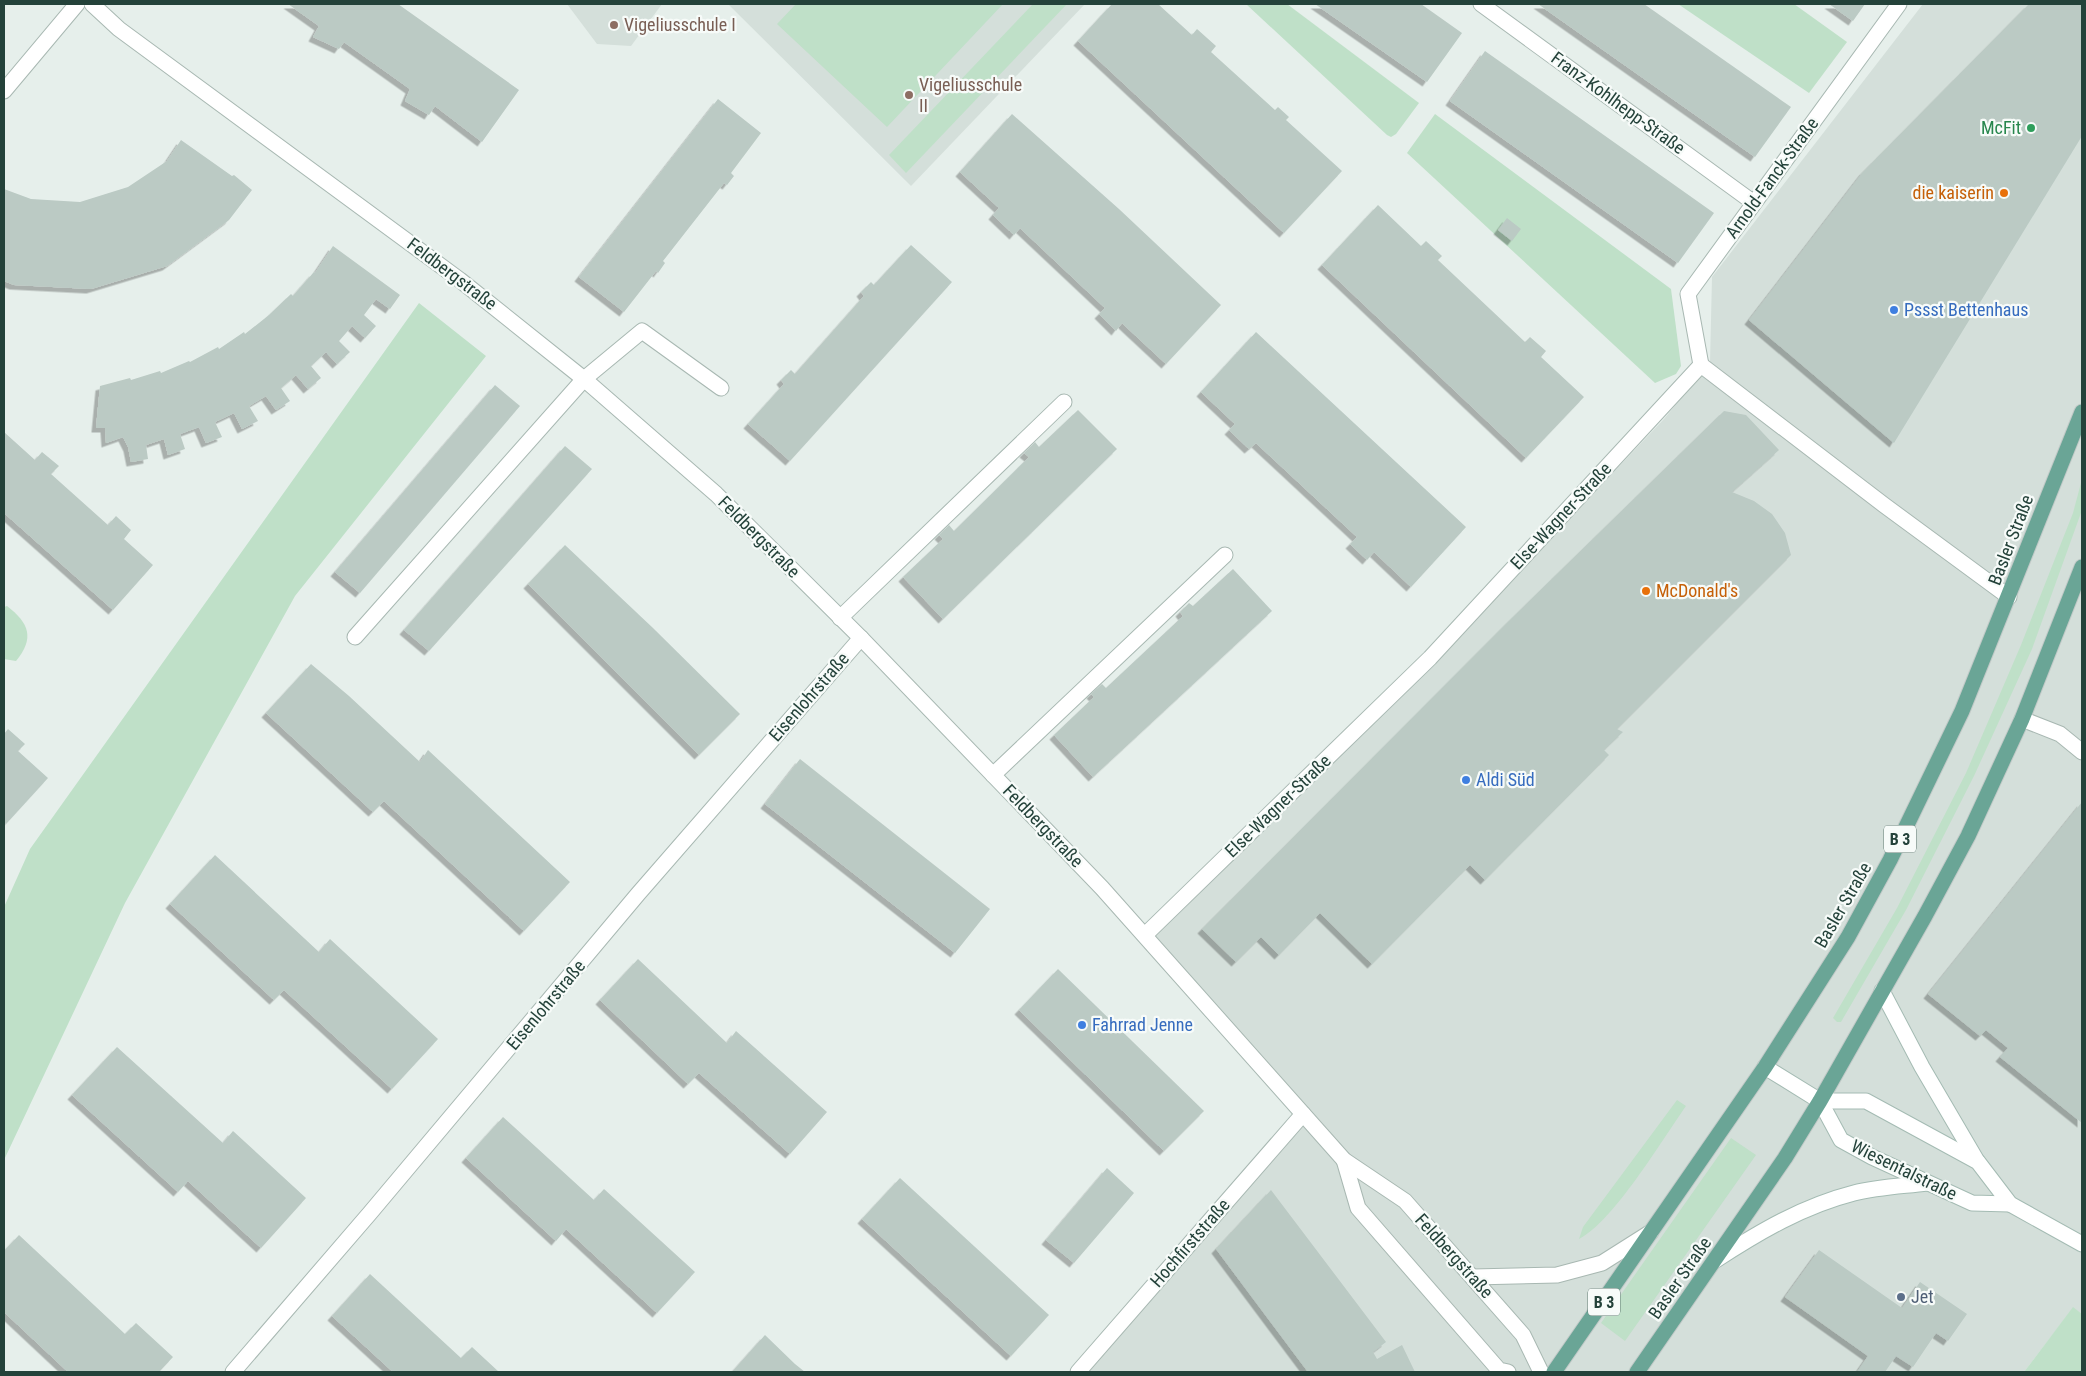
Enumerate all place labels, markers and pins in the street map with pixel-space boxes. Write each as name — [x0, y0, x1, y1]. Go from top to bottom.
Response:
place label: Vigeliusschule I — [624, 14, 736, 35]
marker: Vigeliusschule I — [608, 19, 620, 31]
place label: Vigeliusschule II — [919, 74, 1022, 116]
marker: Vigeliusschule II — [903, 89, 915, 101]
place label: McFit — [1981, 117, 2021, 138]
marker: McFit — [2025, 122, 2037, 134]
place label: die kaiserin — [1913, 182, 1994, 203]
marker: die kaiserin — [1998, 187, 2010, 199]
place label: Pssst Bettenhaus — [1904, 299, 2028, 320]
marker: Pssst Bettenhaus — [1888, 304, 1900, 316]
place label: McDonald's — [1656, 580, 1738, 601]
marker: McDonald's — [1640, 585, 1652, 597]
place label: Aldi Süd — [1476, 769, 1535, 790]
marker: Aldi Süd — [1460, 774, 1472, 786]
place label: Fahrrad Jenne — [1092, 1014, 1193, 1035]
marker: Fahrrad Jenne — [1076, 1019, 1088, 1031]
place label: Jet — [1911, 1286, 1933, 1307]
marker: Jet — [1895, 1291, 1907, 1303]

